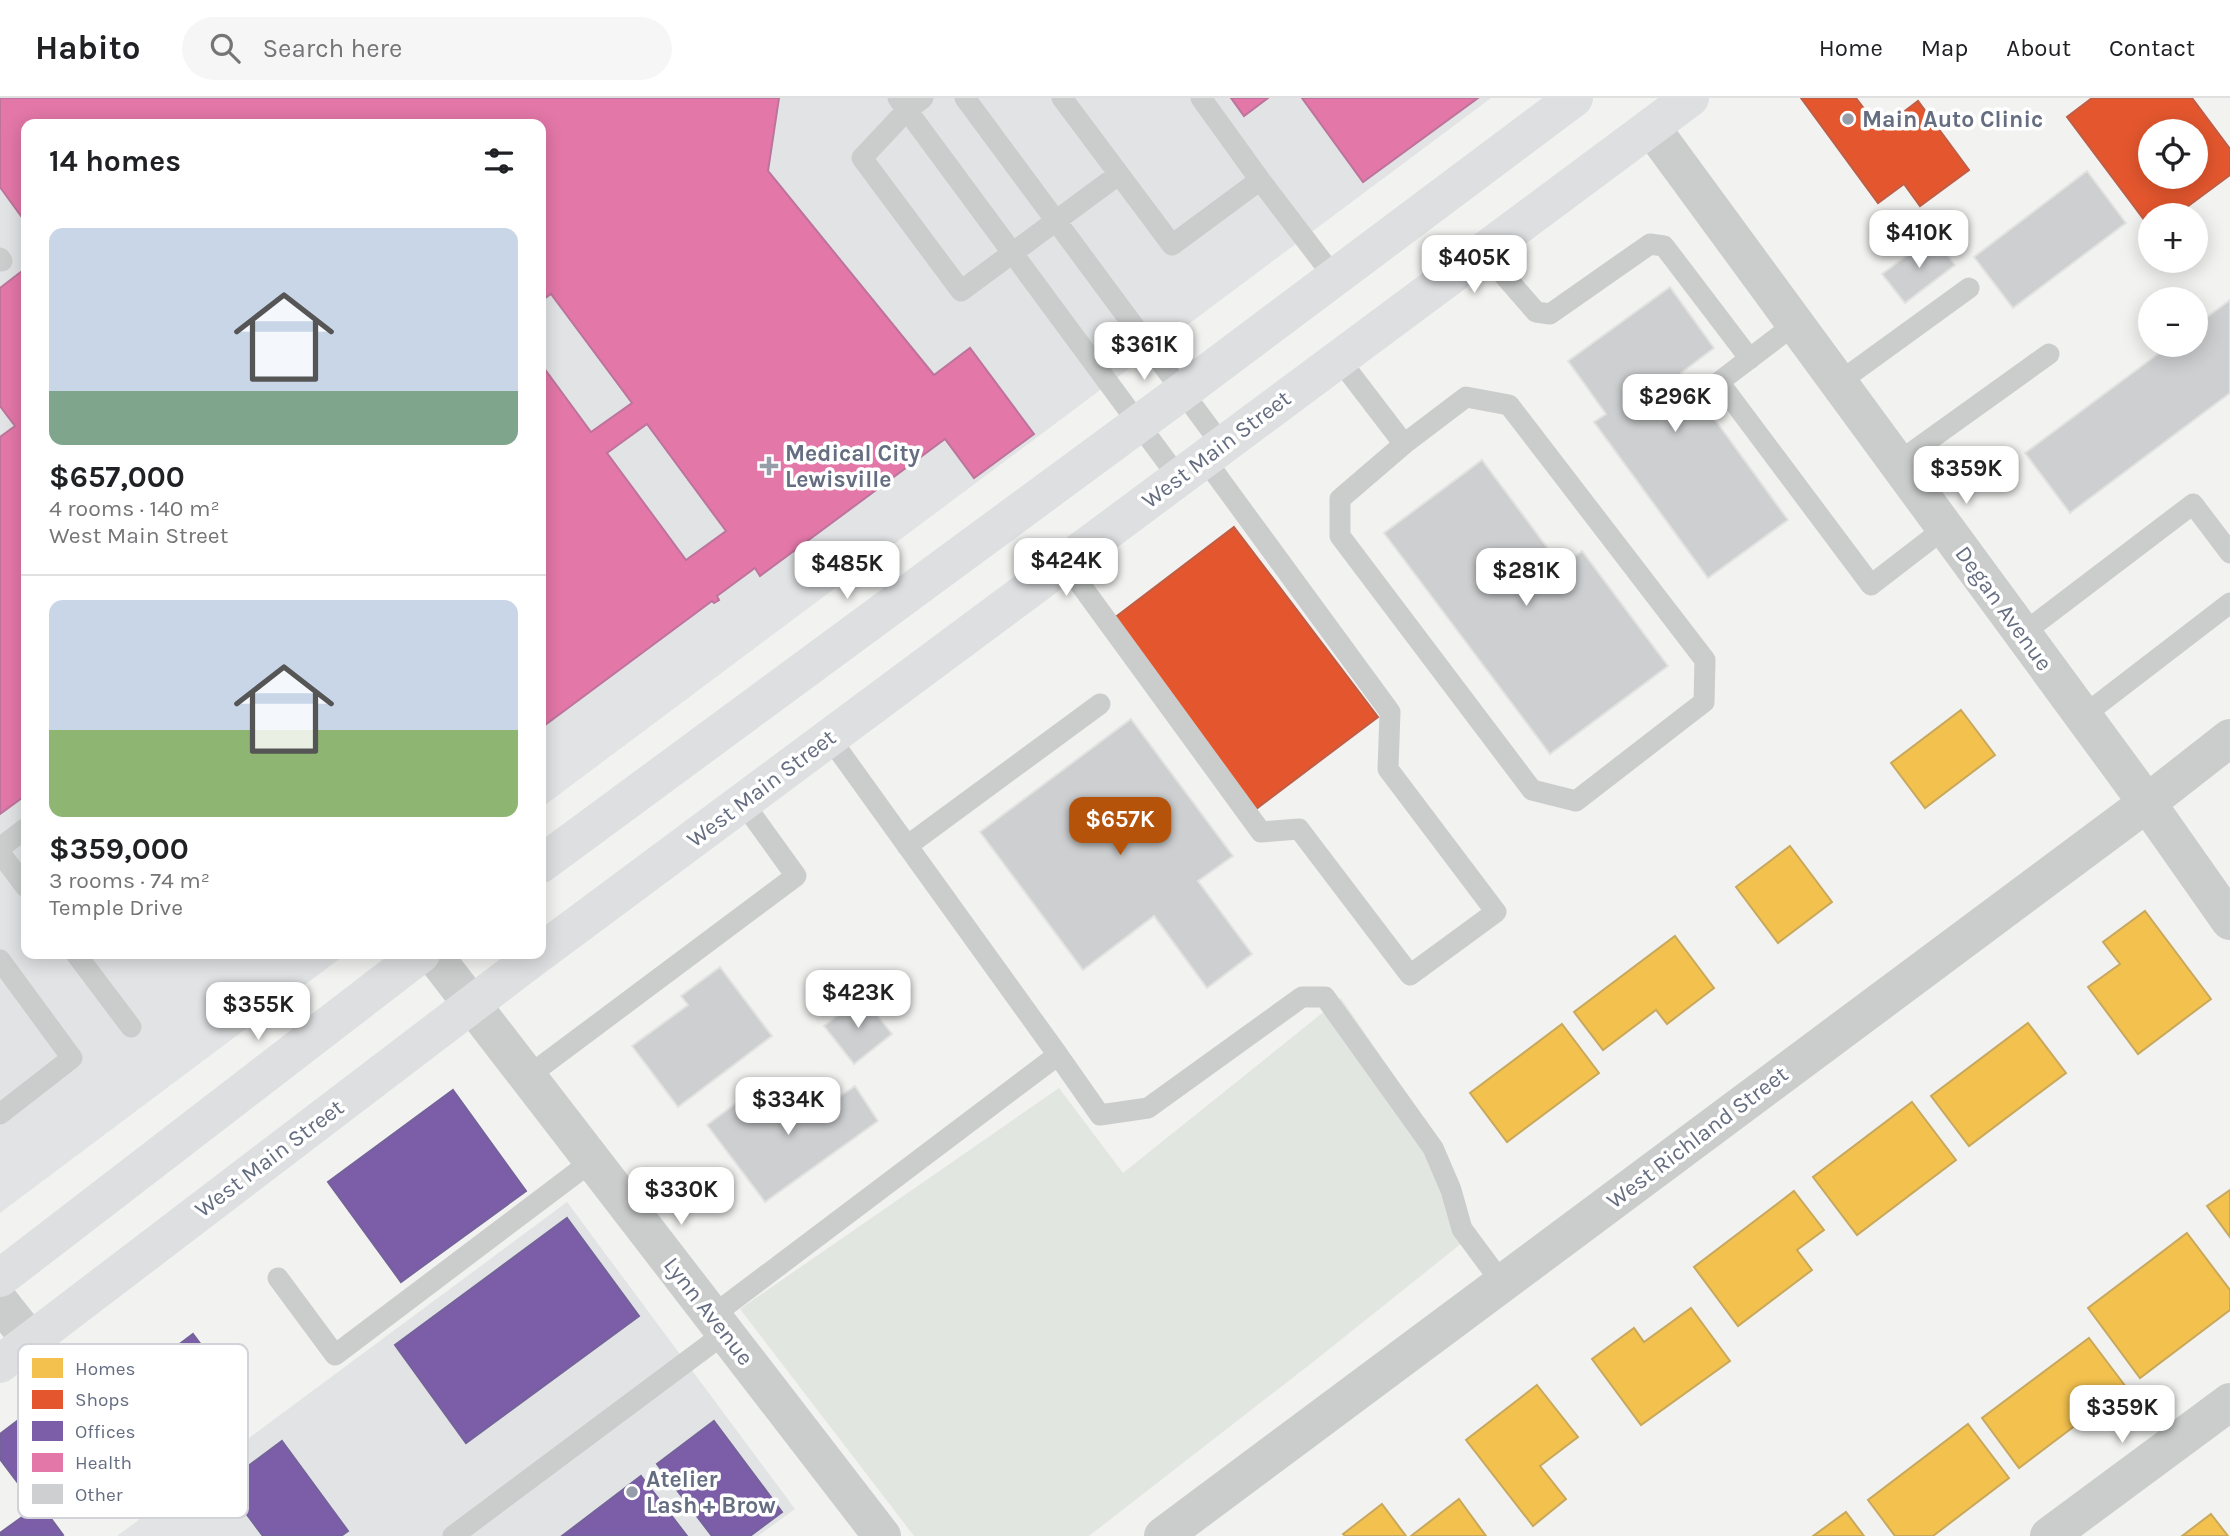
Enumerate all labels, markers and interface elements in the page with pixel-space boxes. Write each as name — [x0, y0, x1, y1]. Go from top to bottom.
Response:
search box — [182, 17, 672, 80]
text: Habito — [35, 29, 140, 67]
icon: search — [206, 29, 244, 67]
text: Search here — [262, 33, 402, 64]
text: Home — [1819, 34, 1883, 62]
text: Map — [1921, 34, 1968, 62]
text: About — [2006, 34, 2071, 62]
text: Contact — [2109, 34, 2195, 62]
place label: Main Auto Clinic — [1862, 106, 2043, 133]
marker: Main Auto Clinic — [1840, 111, 1856, 127]
map controls — [2138, 119, 2208, 357]
button: locate — [2138, 119, 2208, 189]
icon: filters — [480, 142, 518, 180]
text: 14 homes — [49, 143, 181, 179]
button: + — [2138, 203, 2208, 273]
pin: $410K — [1870, 211, 1968, 270]
text: $410K — [1885, 219, 1953, 246]
pin: $405K — [1425, 236, 1523, 295]
text: $405K — [1438, 244, 1510, 271]
icon: home — [221, 274, 347, 400]
button: − — [2138, 287, 2208, 357]
pin: $361K — [1095, 322, 1193, 382]
text: $361K — [1110, 331, 1178, 358]
pin: $296K — [1626, 374, 1724, 434]
text: $296K — [1639, 383, 1711, 410]
street label: West Main Street — [1137, 384, 1296, 514]
place label: Medical City Lewisville — [785, 440, 921, 493]
pin: $359K — [1917, 446, 2015, 506]
text: $359K — [1930, 455, 2002, 482]
marker: Medical City Lewisville — [759, 456, 779, 476]
text: $657,000 — [49, 459, 185, 495]
text: 4 rooms · 140 m² — [49, 495, 220, 522]
text: West Main Street — [49, 522, 228, 549]
pin: $424K — [1017, 538, 1115, 598]
street label: Degan Avenue — [1949, 541, 2058, 676]
pin: $485K — [798, 542, 896, 601]
text: $424K — [1030, 547, 1102, 574]
pin: $281K — [1477, 548, 1575, 608]
text: $485K — [811, 550, 883, 577]
text: $281K — [1492, 557, 1560, 584]
icon: home — [221, 646, 347, 772]
street label: West Main Street — [682, 723, 841, 853]
pin: $657K — [1071, 798, 1169, 857]
text: $657K — [1085, 806, 1155, 833]
text: $359,000 — [49, 831, 189, 867]
text: 3 rooms · 74 m² — [49, 867, 210, 894]
text: Temple Drive — [49, 894, 183, 921]
pin: $423K — [809, 970, 907, 1030]
text: $423K — [822, 979, 894, 1006]
pin: $355K — [209, 982, 307, 1042]
text: $355K — [222, 991, 294, 1018]
street label: West Richland Street — [1601, 1060, 1793, 1214]
pin: $334K — [739, 1077, 837, 1137]
text: $334K — [751, 1086, 825, 1113]
street label: West Main Street — [190, 1093, 349, 1223]
pin: $330K — [632, 1168, 730, 1227]
text: $330K — [644, 1176, 718, 1203]
street label: Lynn Avenue — [658, 1252, 759, 1371]
legend — [18, 1344, 248, 1518]
text: Homes — [75, 1358, 136, 1380]
pin: $359K — [2073, 1386, 2171, 1445]
text: Shops — [75, 1389, 129, 1411]
text: $359K — [2086, 1394, 2158, 1421]
text: Offices — [75, 1421, 136, 1443]
text: Health — [75, 1452, 132, 1474]
place label: Atelier Lash + Brow — [646, 1466, 776, 1519]
text: Other — [75, 1484, 123, 1506]
marker: Atelier Lash + Brow — [624, 1484, 640, 1500]

